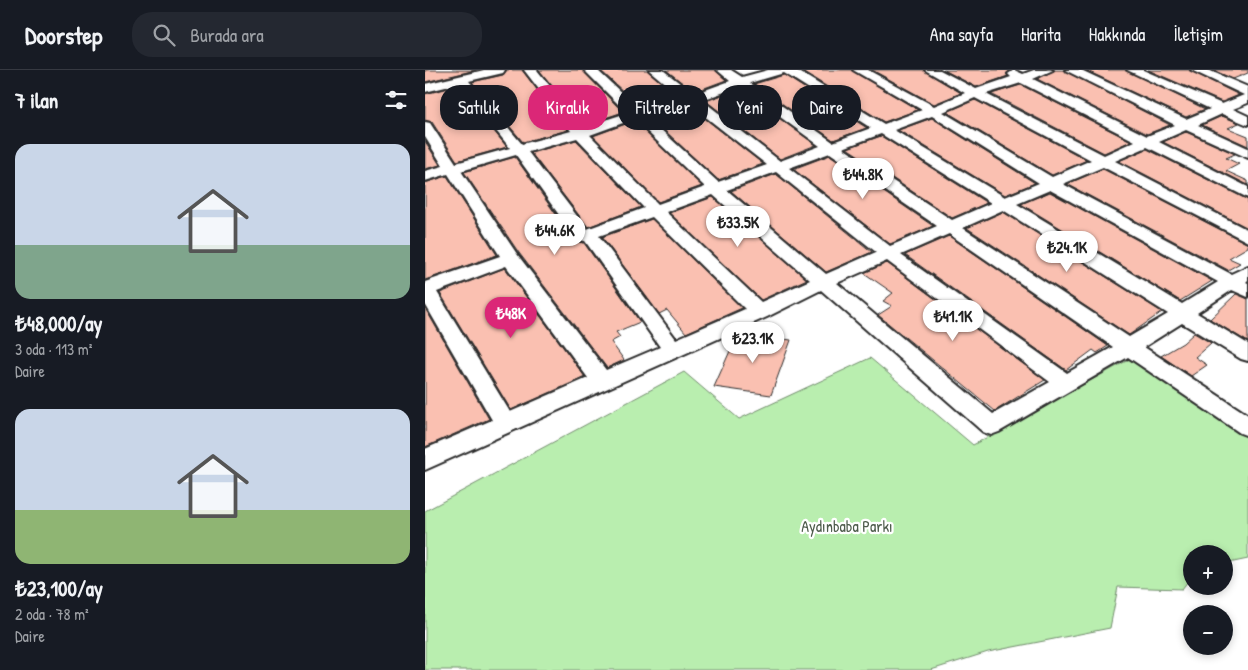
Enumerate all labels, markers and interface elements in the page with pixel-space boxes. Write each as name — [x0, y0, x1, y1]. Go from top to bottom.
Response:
search box — [132, 12, 482, 57]
text: Doorstep — [25, 19, 102, 51]
icon: search — [150, 21, 178, 49]
text: Burada ara — [190, 22, 264, 48]
text: Ana sayfa — [930, 22, 993, 47]
text: Harita — [1021, 22, 1061, 47]
text: Hakkında — [1089, 22, 1145, 47]
text: İletişim — [1173, 22, 1223, 47]
chip: Satılık — [440, 85, 518, 130]
chip: Kiralık — [528, 85, 608, 130]
chip: Filtreler — [618, 85, 708, 130]
chip: Yeni — [718, 85, 782, 130]
chip: Daire — [792, 85, 861, 130]
text: 7 ilan — [15, 86, 58, 115]
icon: filters — [382, 86, 410, 114]
pin: ₺44.8K — [822, 158, 904, 200]
text: ₺44.8K — [843, 163, 883, 185]
icon: home — [168, 176, 258, 266]
pin: ₺33.5K — [697, 206, 779, 248]
text: ₺33.5K — [717, 211, 759, 233]
pin: ₺44.6K — [514, 214, 596, 256]
text: ₺44.6K — [535, 219, 575, 241]
pin: ₺24.1K — [1026, 230, 1108, 273]
text: ₺24.1K — [1047, 236, 1087, 258]
pin: ₺48K — [481, 296, 541, 339]
pin: ₺41.1K — [912, 300, 994, 342]
text: ₺48K — [496, 302, 526, 324]
text: ₺41.1K — [934, 305, 972, 327]
text: ₺48,000/ay — [15, 309, 102, 338]
pin: ₺23.1K — [712, 322, 794, 364]
text: ₺23.1K — [732, 327, 774, 349]
text: 3 oda · 113 m² — [15, 338, 92, 360]
text: Daire — [15, 360, 45, 382]
icon: home — [168, 441, 258, 531]
park label: Aydınbaba Parkı — [801, 515, 893, 537]
map controls — [1183, 545, 1233, 655]
button: + — [1183, 545, 1233, 595]
text: ₺23,100/ay — [15, 574, 103, 603]
text: 2 oda · 78 m² — [15, 603, 89, 625]
button: − — [1183, 605, 1233, 655]
text: Daire — [15, 625, 45, 647]

